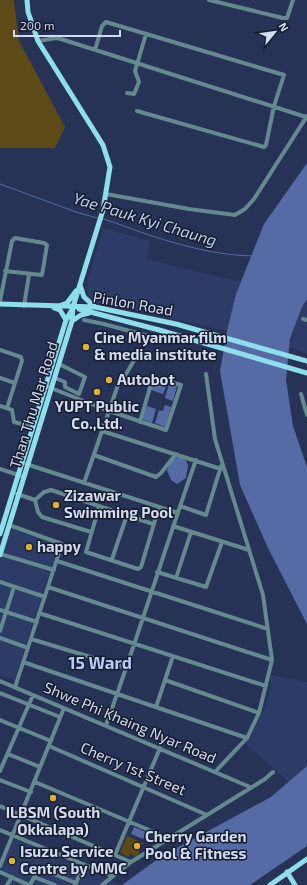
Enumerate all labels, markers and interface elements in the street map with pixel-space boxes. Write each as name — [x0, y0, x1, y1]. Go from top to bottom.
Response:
scale bar — [14, 12, 120, 38]
north arrow — [255, 12, 295, 52]
text: 200 m — [20, 18, 54, 32]
text: N — [277, 20, 292, 34]
water label: Yae Pauk Kyi Chaung — [71, 188, 219, 250]
street label: Pinlon Road — [92, 287, 175, 319]
place label: Cine Myanmar film & media institute — [94, 328, 226, 363]
street label: Than Thu Mar Road — [5, 339, 61, 470]
marker: Cine Myanmar film & media institute — [81, 342, 91, 352]
place label: Autobot — [117, 370, 175, 388]
marker: Autobot — [104, 375, 114, 385]
marker: YUPT Public Co.,Ltd. — [92, 387, 102, 397]
place label: YUPT Public Co.,Ltd. — [55, 397, 140, 432]
place label: Zizawar Swimming Pool — [64, 486, 173, 521]
marker: Zizawar Swimming Pool — [51, 500, 61, 510]
place label: happy — [37, 537, 81, 556]
marker: happy — [24, 542, 34, 552]
district label: 15 Ward — [68, 652, 132, 672]
street label: Shwe Phi Khaing Nyar Road — [41, 678, 219, 767]
street label: Cherry 1st Street — [78, 738, 189, 798]
marker: ILBSM (South Okkalapa) — [48, 793, 58, 803]
place label: ILBSM (South Okkalapa) — [6, 803, 100, 838]
place label: Cherry Garden Pool & Fitness — [145, 827, 247, 862]
marker: Cherry Garden Pool & Fitness — [132, 841, 142, 851]
place label: Isuzu Service Centre by MMC — [20, 842, 127, 878]
marker: Isuzu Service Centre by MMC — [7, 856, 17, 866]

